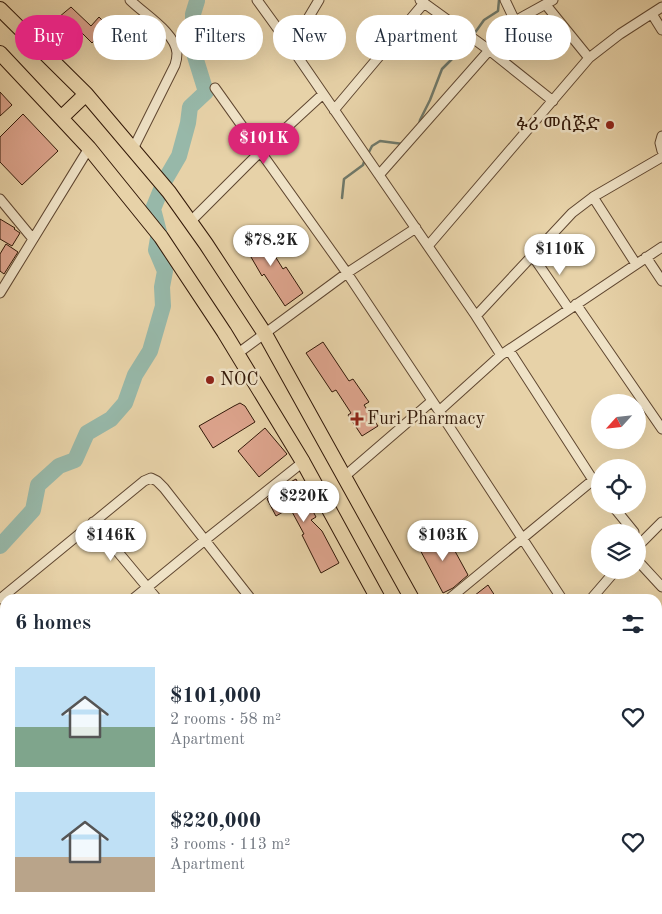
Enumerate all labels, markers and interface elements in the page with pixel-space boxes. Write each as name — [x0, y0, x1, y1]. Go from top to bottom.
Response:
chip: Buy — [15, 15, 83, 60]
chip: Rent — [93, 15, 166, 60]
chip: Filters — [176, 15, 263, 60]
chip: New — [273, 15, 346, 60]
chip: Apartment — [356, 15, 476, 60]
chip: House — [486, 15, 571, 60]
place label: ፉሪ መስጅድ — [516, 115, 601, 134]
marker: ፉሪ መስጅድ — [604, 119, 616, 131]
pin: $101K — [229, 122, 299, 165]
text: $101K — [239, 131, 289, 147]
pin: $78.2K — [230, 224, 312, 267]
text: $78.2K — [244, 233, 298, 249]
pin: $110K — [525, 234, 595, 276]
text: $110K — [535, 242, 585, 258]
place label: NOC — [220, 371, 259, 389]
marker: NOC — [204, 374, 216, 386]
north arrow — [591, 394, 646, 449]
map controls — [591, 394, 646, 579]
place label: Furi Pharmacy — [367, 410, 485, 428]
marker: Furi Pharmacy — [351, 413, 363, 425]
button: locate — [591, 459, 646, 514]
pin: $220K — [269, 480, 339, 523]
text: $220K — [279, 489, 329, 505]
pin: $146K — [76, 520, 146, 562]
pin: $103K — [408, 520, 478, 562]
button: layers — [591, 524, 646, 579]
text: $146K — [86, 528, 136, 544]
text: $103K — [418, 528, 468, 544]
icon: filters — [619, 610, 647, 638]
text: 6 homes — [15, 613, 91, 634]
text: $101,000 — [170, 686, 261, 707]
icon: home — [55, 687, 115, 747]
icon: heart — [619, 703, 647, 731]
text: 2 rooms · 58 m² — [170, 712, 281, 728]
text: Apartment — [170, 732, 245, 748]
text: $220,000 — [170, 811, 261, 832]
icon: home — [55, 812, 115, 872]
icon: heart — [619, 828, 647, 856]
text: 3 rooms · 113 m² — [170, 837, 290, 853]
text: Apartment — [170, 857, 245, 873]

